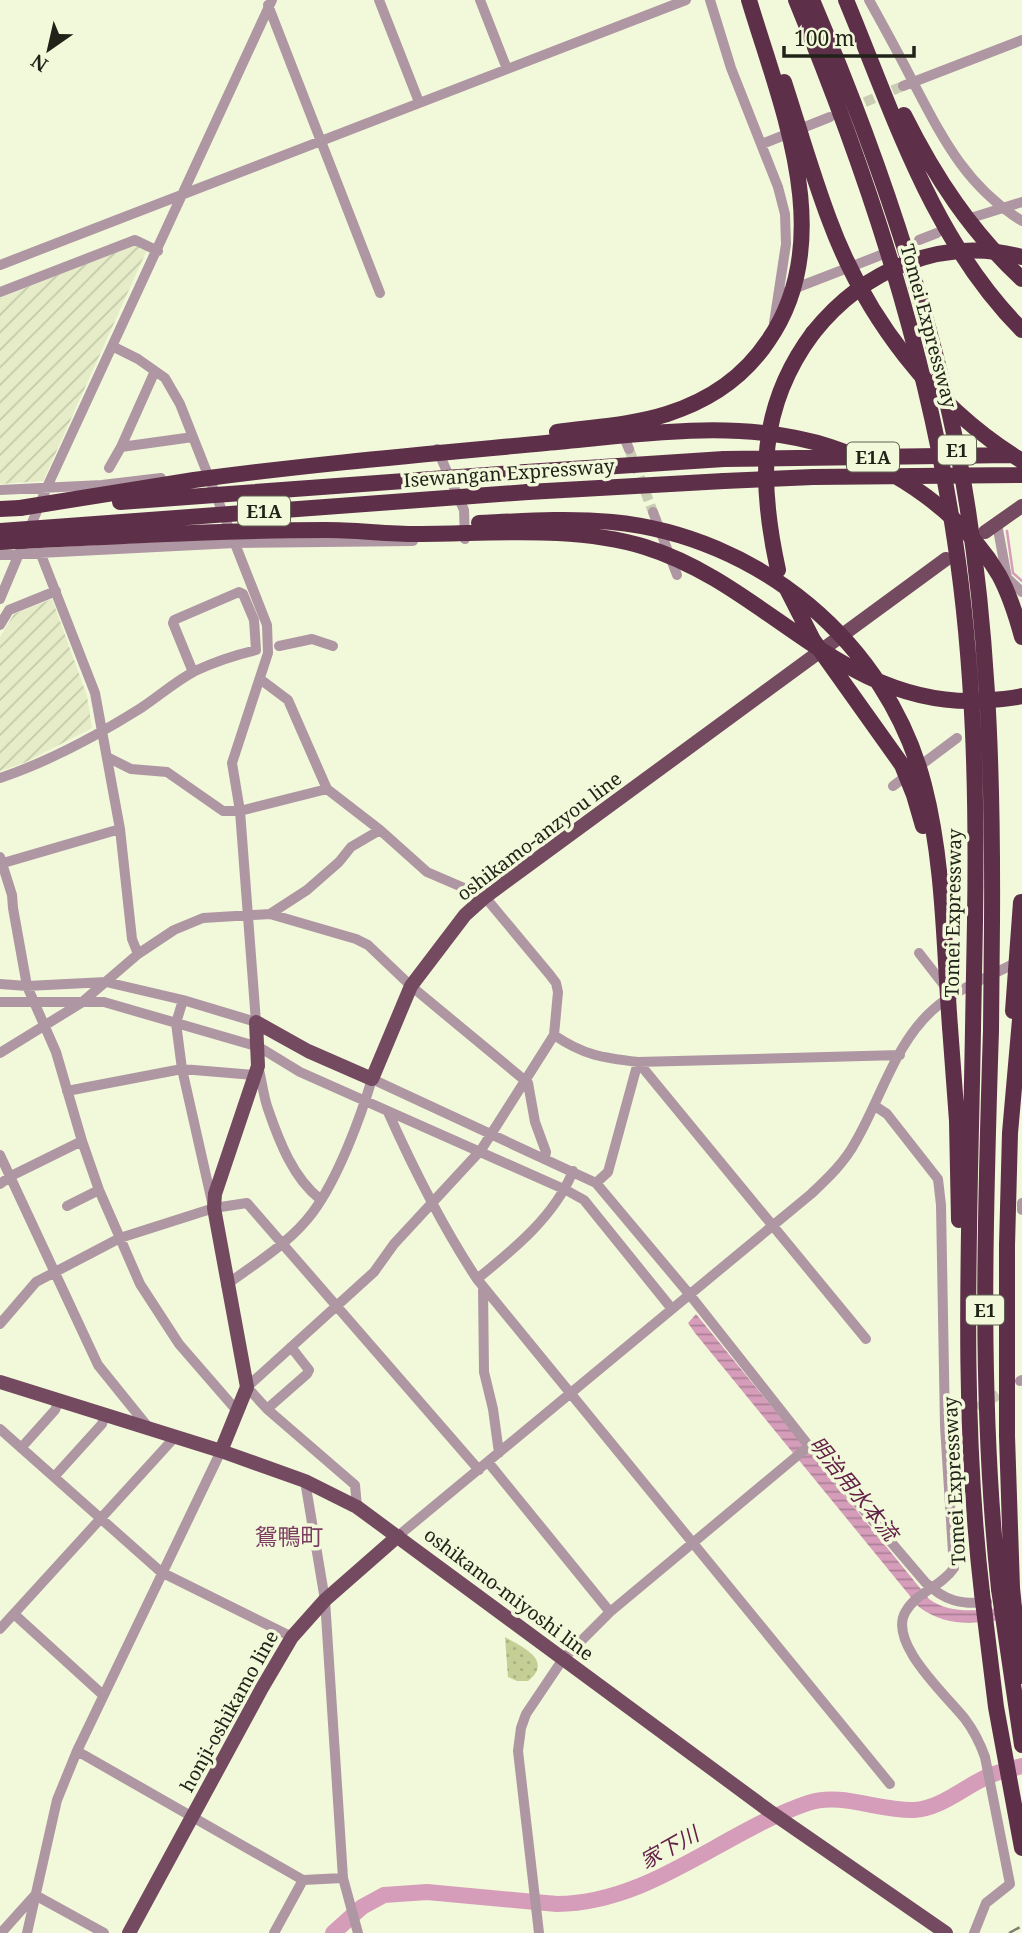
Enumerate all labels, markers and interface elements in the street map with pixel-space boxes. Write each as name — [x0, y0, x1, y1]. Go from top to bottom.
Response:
north arrow — [14, 14, 84, 84]
scale bar — [784, 14, 914, 58]
text: 100 m — [794, 24, 855, 52]
text: N — [26, 48, 53, 78]
street label: Tomei Expressway — [895, 241, 963, 411]
road number: E1 — [938, 436, 976, 464]
road number: E1A — [847, 443, 899, 472]
street label: Isewangan Expressway — [403, 453, 616, 493]
road number: E1A — [238, 496, 290, 526]
street label: oshikamo-anzyou line — [451, 765, 627, 907]
street label: Tomei Expressway — [939, 828, 967, 998]
road number: E1 — [966, 1296, 1004, 1324]
street label: Tomei Expressway — [937, 1396, 971, 1566]
water label: 明治用水本流 — [803, 1430, 906, 1548]
district label: 鴛鴨町 — [255, 1520, 324, 1552]
street label: oshikamo-miyoshi line — [419, 1522, 599, 1666]
street label: honji-oshikamo line — [174, 1626, 284, 1796]
water label: 家下川 — [635, 1819, 705, 1875]

